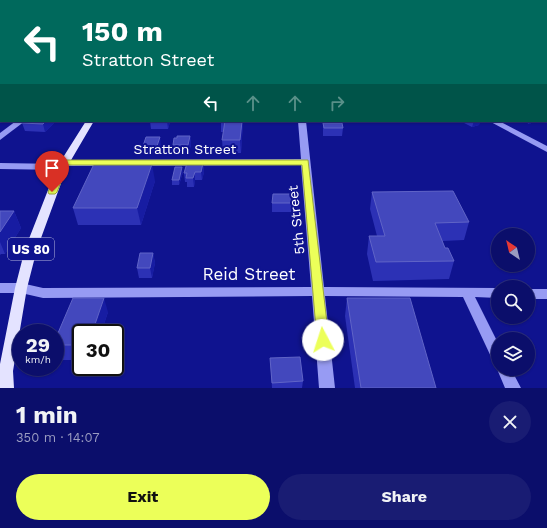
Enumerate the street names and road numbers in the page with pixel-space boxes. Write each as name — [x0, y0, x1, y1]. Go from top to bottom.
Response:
street label: Stratton Street — [134, 141, 237, 157]
street label: 5th Street — [284, 184, 308, 255]
road number: US 80 — [8, 238, 54, 260]
street label: Reid Street — [203, 264, 295, 284]

